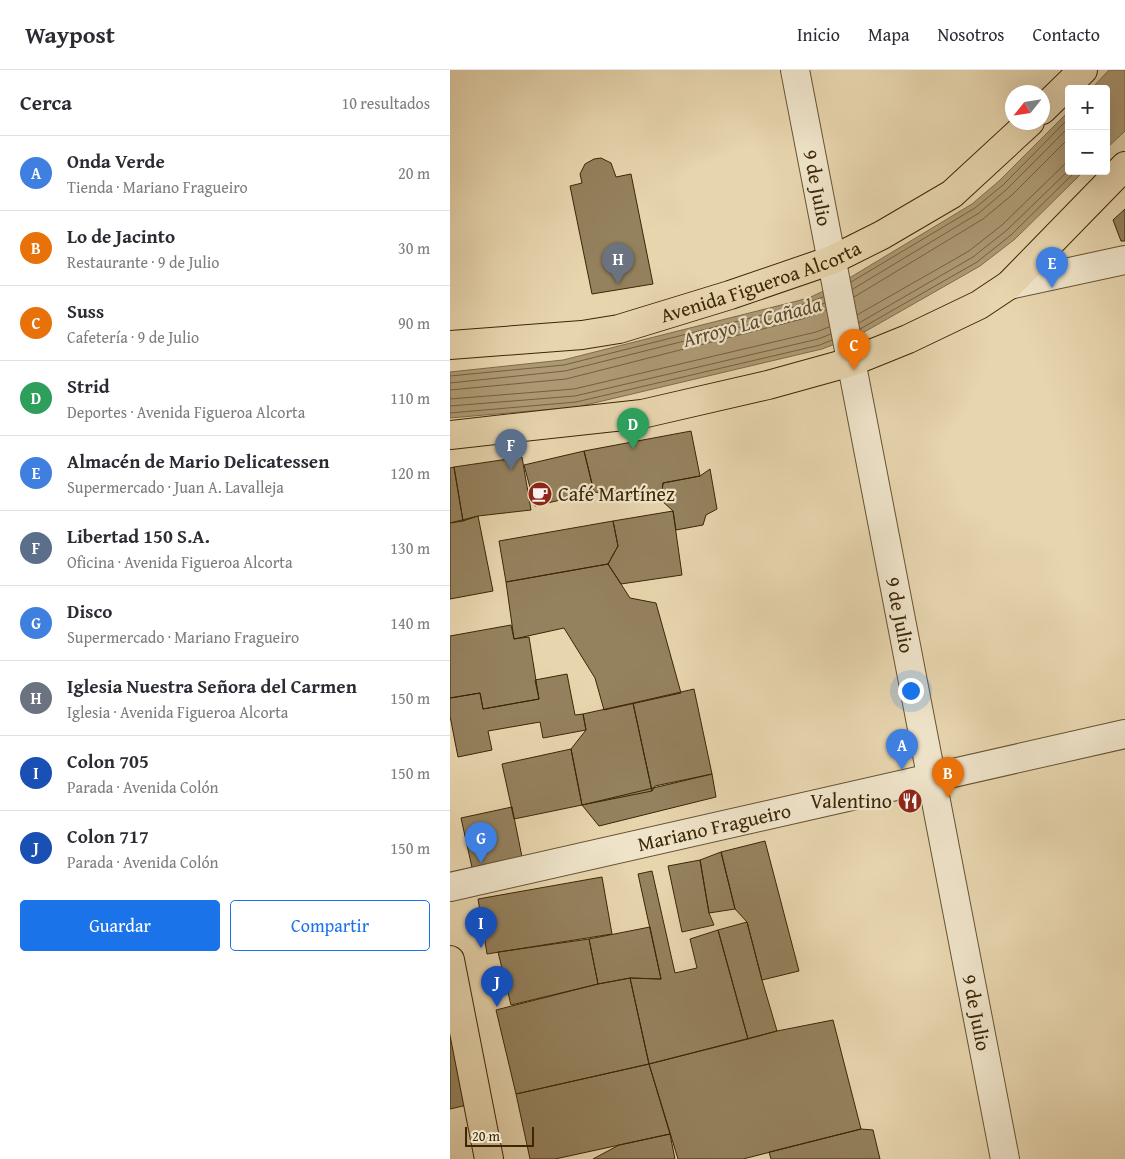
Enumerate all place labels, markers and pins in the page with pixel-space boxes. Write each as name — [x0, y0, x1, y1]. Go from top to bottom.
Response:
pin: H — [602, 243, 634, 284]
pin: E — [1036, 247, 1068, 288]
pin: C — [838, 329, 870, 370]
pin: D — [617, 408, 649, 449]
pin: F — [495, 429, 527, 470]
place label: Café Martínez — [558, 479, 675, 508]
cafe icon: Café Martínez — [527, 481, 553, 507]
pin: A — [886, 729, 918, 770]
pin: B — [932, 757, 964, 798]
place label: Valentino — [810, 786, 892, 815]
restaurant icon: Valentino — [897, 788, 923, 814]
pin: G — [465, 822, 497, 863]
pin: I — [465, 907, 497, 948]
pin: J — [481, 966, 513, 1007]

